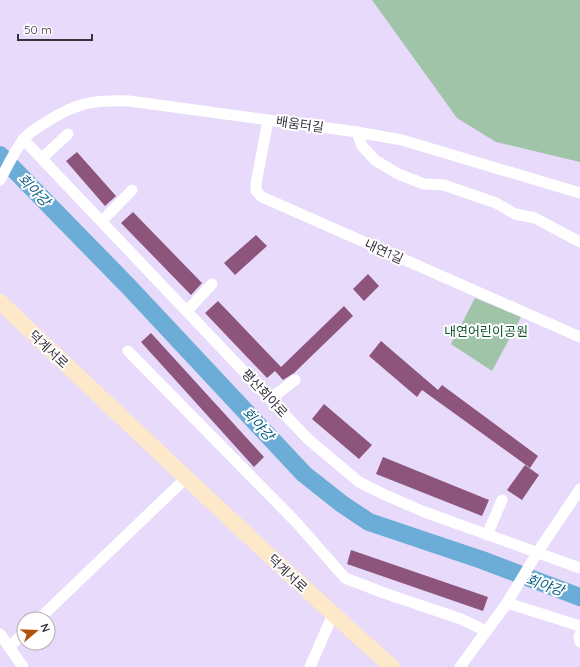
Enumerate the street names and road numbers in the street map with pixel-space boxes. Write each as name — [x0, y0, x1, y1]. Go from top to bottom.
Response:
street label: 배움터길 — [275, 113, 325, 135]
street label: 내연1길 — [362, 235, 406, 267]
street label: 덕계서로 — [26, 327, 72, 371]
street label: 평산회야로 — [239, 366, 291, 420]
street label: 덕계서로 — [265, 551, 311, 595]

